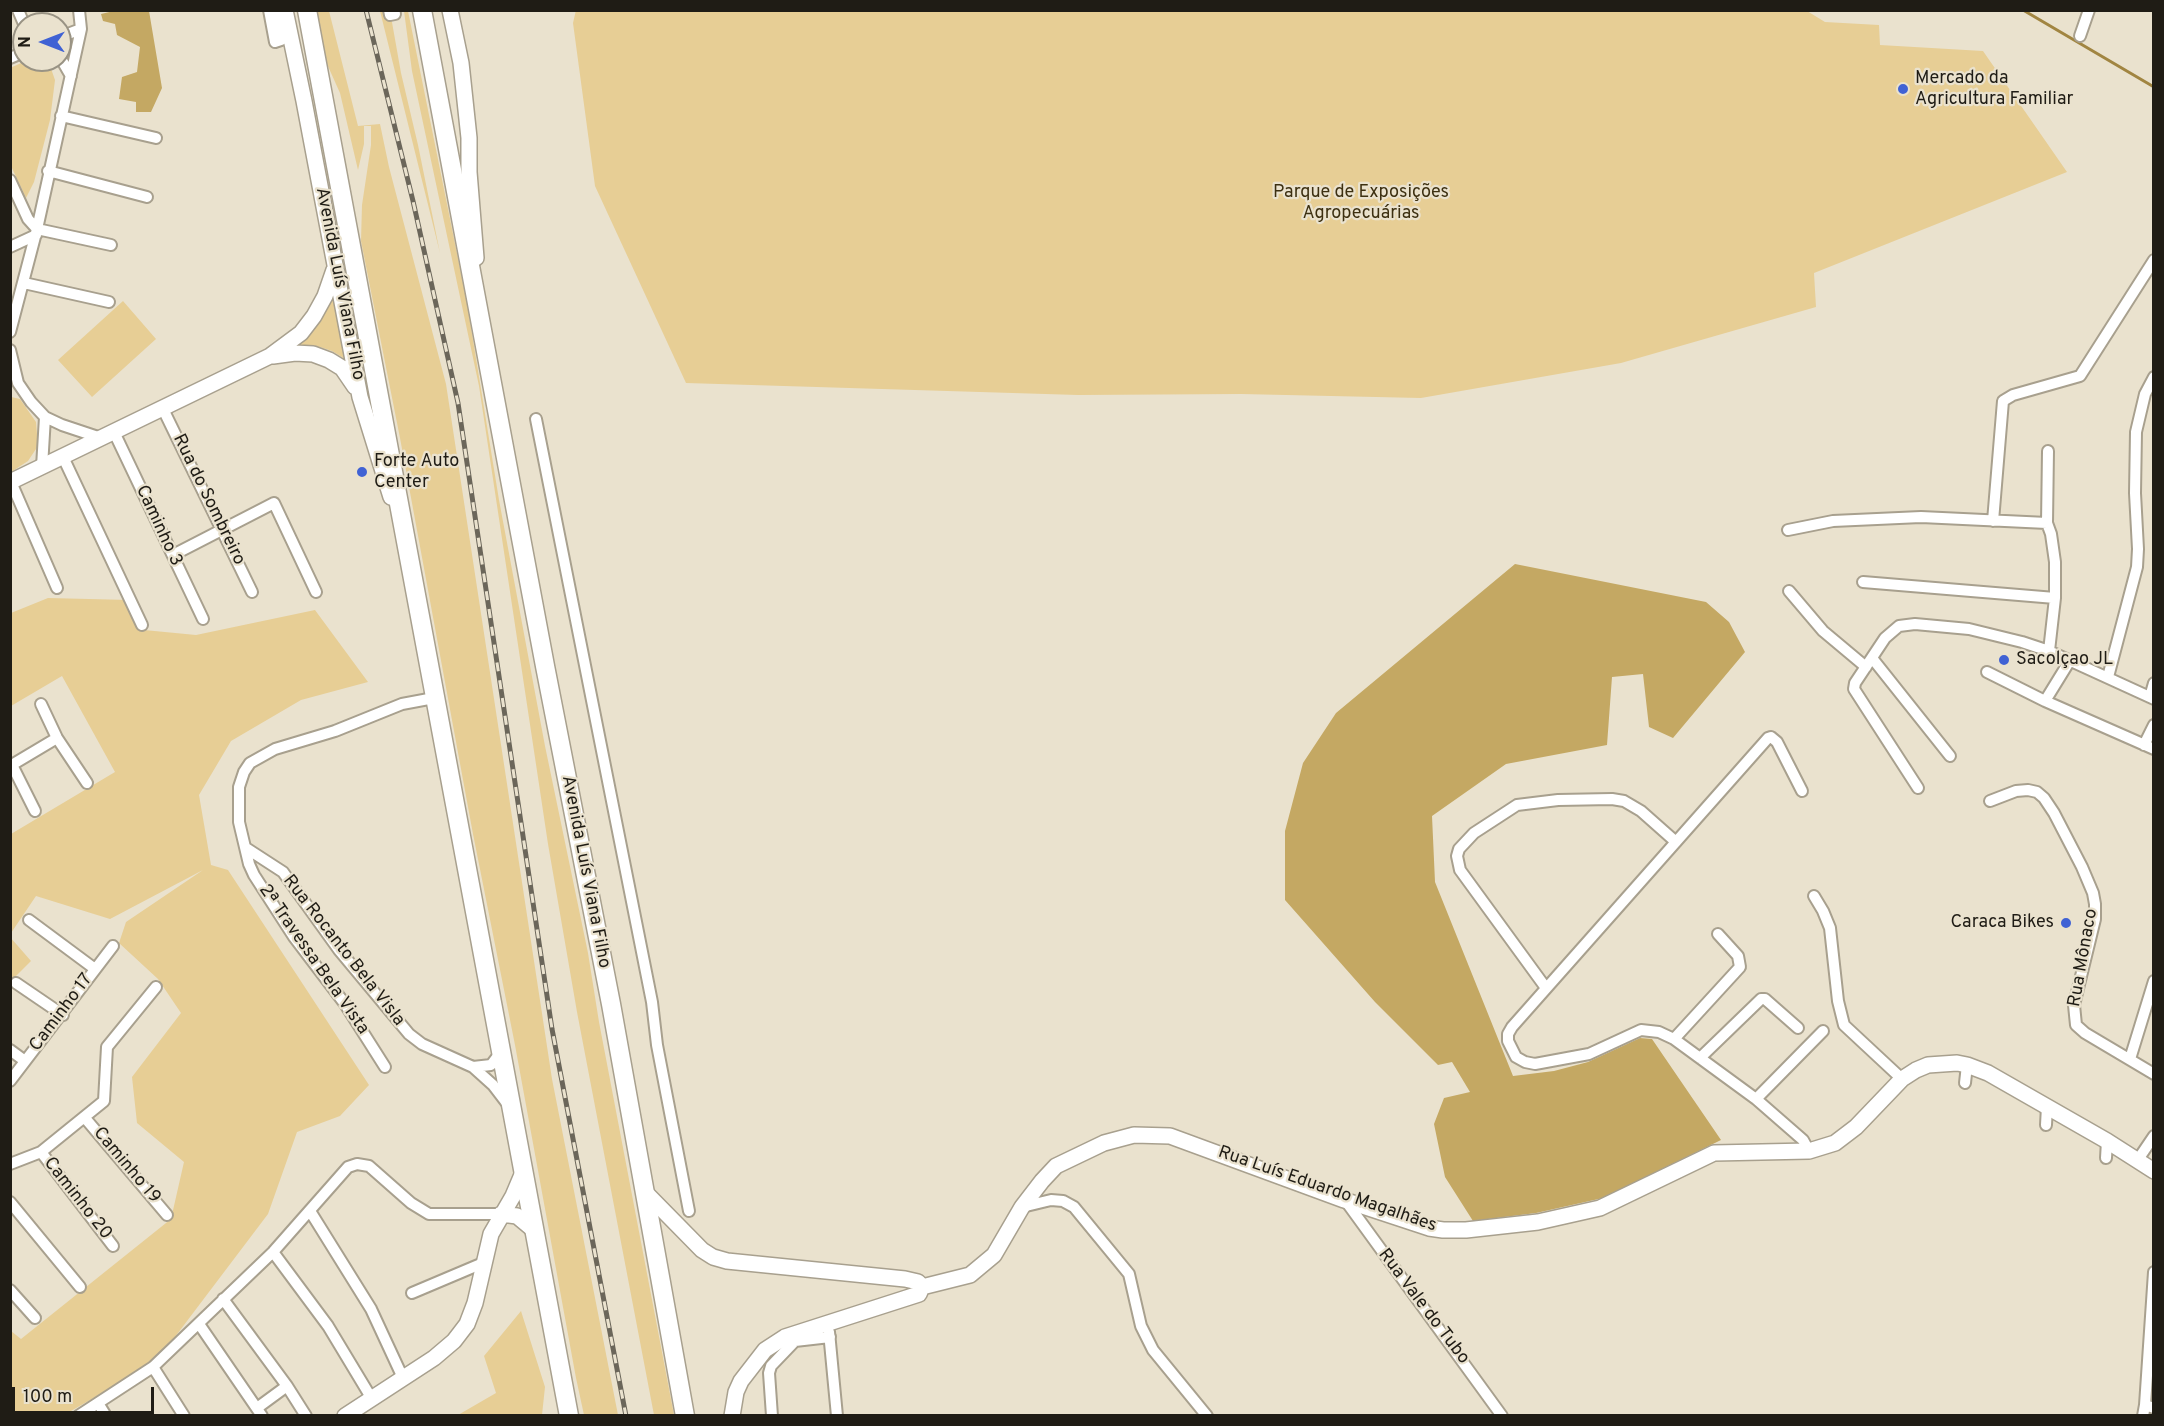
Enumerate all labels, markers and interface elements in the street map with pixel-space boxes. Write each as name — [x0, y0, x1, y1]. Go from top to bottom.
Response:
north arrow — [12, 12, 72, 72]
text: N — [16, 36, 36, 48]
place label: Mercado da Agricultura Familiar — [1915, 68, 2074, 110]
marker: Mercado da Agricultura Familiar — [1896, 82, 1910, 96]
park label: Parque de Exposições Agropecuárias — [1273, 182, 1449, 224]
street label: Avenida Luís Viana Filho — [310, 186, 368, 382]
street label: Rua do Sombreiro — [167, 431, 249, 569]
place label: Forte Auto Center — [374, 451, 459, 494]
marker: Forte Auto Center — [355, 465, 369, 479]
street label: Caminho 3 — [130, 482, 186, 570]
place label: Sacolçao JL — [2016, 649, 2113, 671]
marker: Sacolçao JL — [1997, 653, 2011, 667]
street label: Avenida Luís Viana Filho — [556, 774, 614, 970]
street label: Rua Rocanto Bela Visla — [277, 871, 409, 1031]
street label: 2ª Travessa Bela Vista — [253, 881, 373, 1039]
street label: Rua Mônaco — [2065, 907, 2103, 1009]
place label: Caraca Bikes — [1950, 912, 2054, 934]
marker: Caraca Bikes — [2059, 916, 2073, 930]
street label: Caminho 17 — [26, 970, 98, 1056]
street label: Caminho 19 — [88, 1123, 164, 1209]
street label: Rua Luís Eduardo Magalhães — [1215, 1142, 1439, 1238]
street label: Caminho 20 — [38, 1154, 116, 1244]
street label: Rua Vale do Tubo — [1373, 1245, 1473, 1369]
scale bar — [15, 1375, 158, 1413]
text: 100 m — [23, 1386, 72, 1409]

